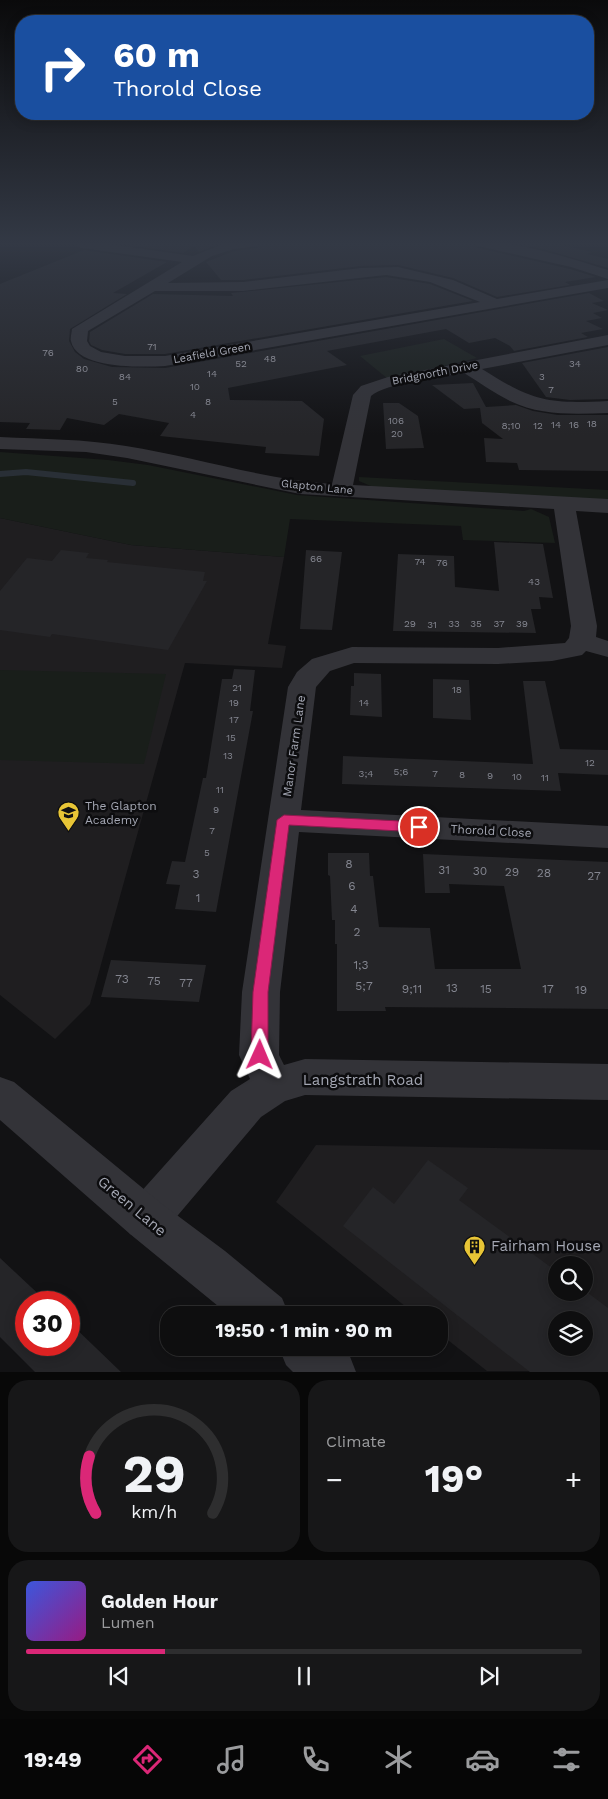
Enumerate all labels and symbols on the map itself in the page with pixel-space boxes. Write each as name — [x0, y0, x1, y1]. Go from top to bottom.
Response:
street label: Leafield Green — [172, 340, 252, 366]
house number: 71 — [147, 341, 157, 352]
house number: 76 — [42, 347, 54, 358]
house number: 48 — [264, 353, 276, 364]
house number: 52 — [235, 358, 247, 369]
street label: Bridgnorth Drive — [391, 358, 479, 388]
house number: 34 — [569, 358, 581, 369]
house number: 80 — [76, 363, 88, 374]
house number: 14 — [207, 368, 217, 379]
house number: 84 — [119, 371, 131, 382]
house number: 3 — [539, 371, 545, 382]
house number: 10 — [190, 381, 200, 392]
house number: 7 — [548, 384, 554, 395]
house number: 5 — [112, 396, 118, 407]
house number: 8 — [205, 396, 211, 407]
house number: 4 — [190, 409, 196, 420]
house number: 106 — [388, 415, 404, 426]
house number: 18 — [587, 418, 597, 429]
house number: 14 — [551, 419, 561, 430]
house number: 16 — [569, 419, 579, 430]
house number: 8;10 — [501, 420, 521, 431]
house number: 12 — [533, 420, 543, 431]
house number: 20 — [391, 428, 403, 439]
street label: Glapton Lane — [280, 477, 354, 497]
house number: 66 — [310, 553, 322, 564]
house number: 74 — [414, 556, 426, 567]
house number: 76 — [436, 557, 448, 568]
house number: 43 — [528, 576, 540, 587]
house number: 29 — [404, 618, 416, 629]
house number: 33 — [448, 618, 460, 629]
house number: 35 — [470, 618, 482, 629]
house number: 37 — [493, 618, 505, 629]
house number: 39 — [516, 618, 528, 629]
house number: 31 — [427, 619, 437, 630]
house number: 21 — [232, 682, 242, 693]
house number: 18 — [452, 684, 462, 695]
street label: Manor Farm Lane — [280, 694, 308, 798]
house number: 19 — [229, 697, 239, 708]
house number: 14 — [359, 697, 369, 708]
house number: 17 — [229, 714, 239, 725]
house number: 15 — [226, 732, 236, 743]
house number: 13 — [223, 750, 233, 761]
house number: 12 — [585, 757, 595, 768]
house number: 5;6 — [394, 766, 408, 777]
house number: 3;4 — [359, 768, 373, 779]
house number: 7 — [432, 768, 438, 779]
house number: 8 — [459, 769, 465, 780]
house number: 9 — [487, 770, 493, 781]
house number: 10 — [512, 771, 522, 782]
house number: 11 — [541, 772, 549, 783]
house number: 11 — [216, 784, 224, 795]
place label: The Glapton Academy — [85, 799, 157, 827]
school or university icon: The Glapton Academy — [57, 801, 81, 832]
house number: 9 — [213, 804, 219, 815]
pin — [398, 806, 440, 848]
street label: Thorold Close — [450, 822, 532, 840]
house number: 7 — [209, 825, 215, 836]
house number: 5 — [204, 847, 210, 858]
house number: 8 — [345, 857, 353, 871]
house number: 31 — [438, 863, 450, 877]
house number: 30 — [473, 864, 487, 878]
house number: 29 — [505, 865, 519, 879]
house number: 28 — [537, 866, 551, 880]
house number: 3 — [193, 867, 200, 881]
house number: 27 — [587, 869, 601, 883]
house number: 6 — [348, 879, 356, 893]
house number: 1 — [196, 891, 200, 905]
house number: 4 — [350, 902, 358, 916]
house number: 2 — [354, 925, 361, 939]
house number: 1;3 — [353, 958, 369, 972]
house number: 73 — [115, 972, 129, 986]
house number: 75 — [147, 974, 161, 988]
house number: 77 — [179, 976, 193, 990]
house number: 5;7 — [355, 979, 373, 993]
house number: 13 — [446, 981, 458, 995]
house number: 9;11 — [402, 982, 422, 996]
house number: 15 — [480, 982, 492, 996]
house number: 17 — [542, 982, 554, 996]
house number: 19 — [575, 983, 587, 997]
position arrow — [233, 1028, 285, 1080]
street label: Langstrath Road — [303, 1071, 423, 1089]
street label: Green Lane — [94, 1172, 170, 1240]
building icon: Fairham House — [463, 1234, 487, 1265]
place label: Fairham House — [491, 1237, 601, 1255]
speed limit sign: 30 — [15, 1291, 80, 1356]

